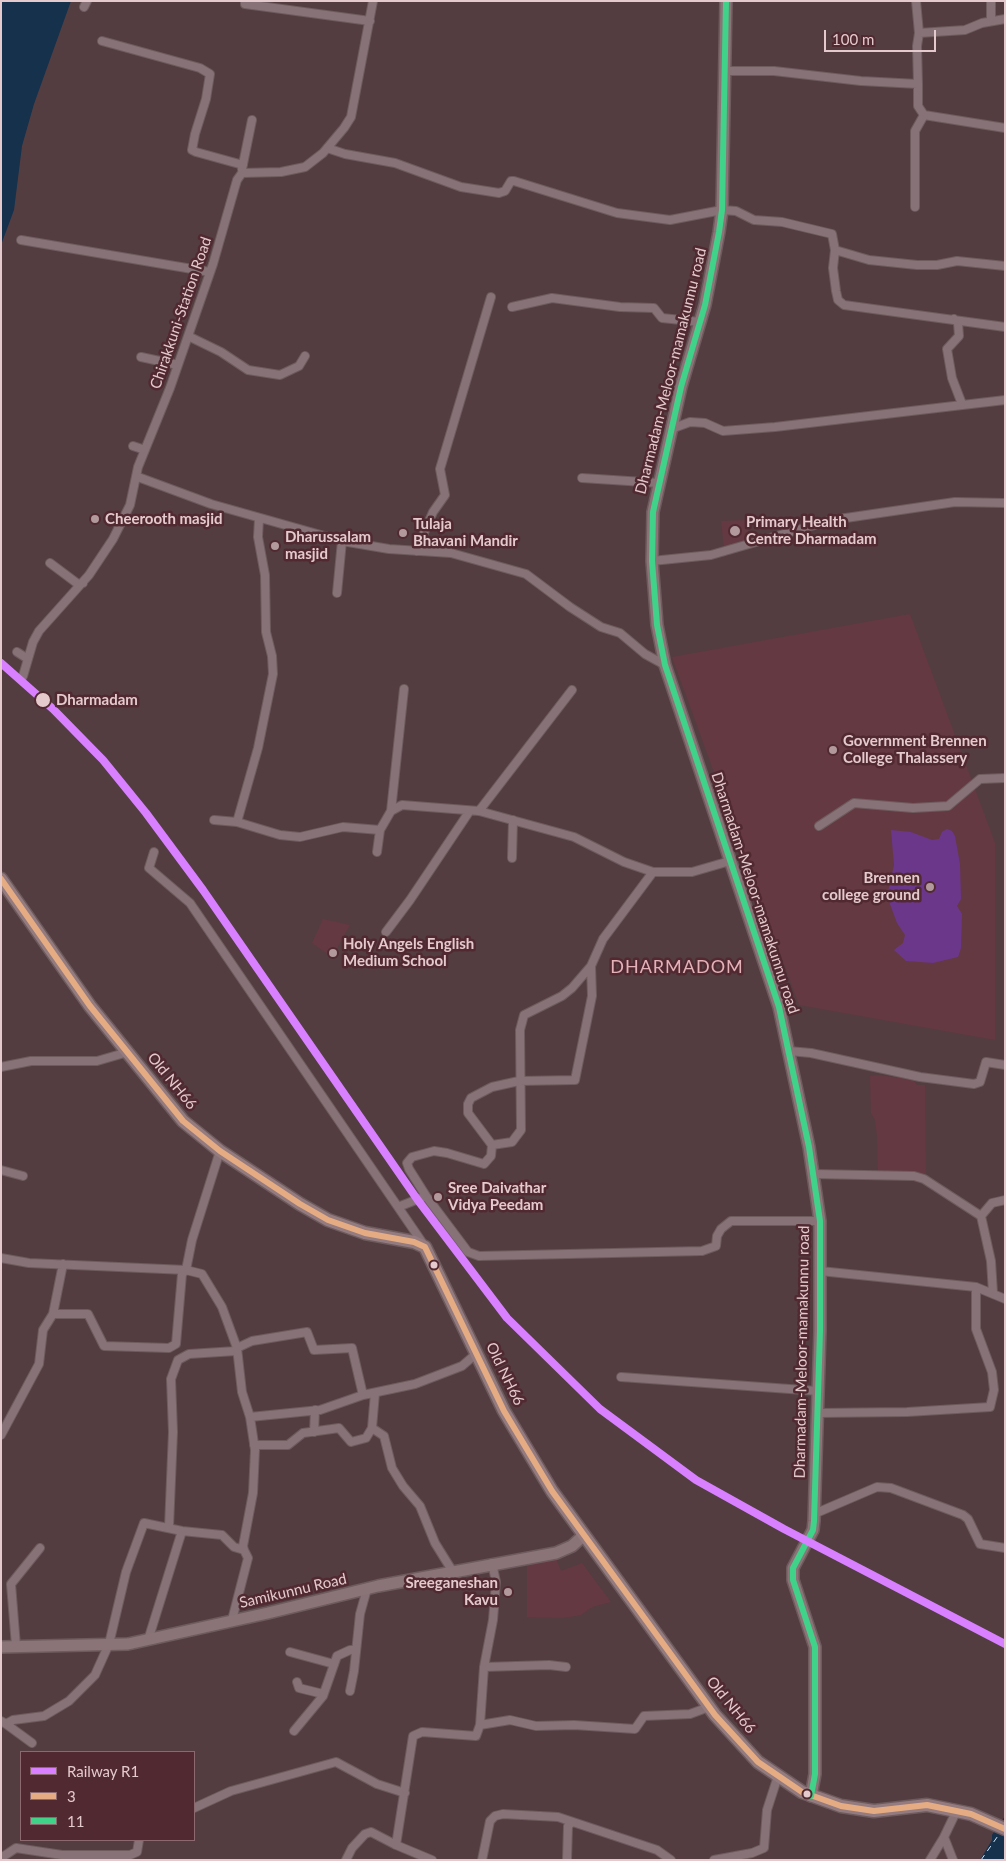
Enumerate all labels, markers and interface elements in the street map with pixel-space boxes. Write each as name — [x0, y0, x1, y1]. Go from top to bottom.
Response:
scale bar — [826, 20, 938, 52]
text: 100 m — [832, 30, 874, 48]
street label: Chirakkuni-Station Road — [146, 235, 216, 391]
street label: Dharmadam-Meloor-mamakunnu road — [632, 246, 710, 496]
place label: Cheerooth masjid — [105, 510, 222, 528]
marker: Cheerooth masjid — [89, 513, 101, 525]
place label: Primary Health Centre Dharmadam — [746, 513, 877, 548]
place label: Tulaja Bhavani Mandir — [413, 515, 518, 550]
marker: Primary Health Centre Dharmadam — [728, 524, 742, 538]
marker: Tulaja Bhavani Mandir — [397, 527, 409, 539]
place label: Dharussalam masjid — [285, 528, 371, 563]
marker: Dharussalam masjid — [269, 540, 281, 552]
marker: Dharmadam — [34, 691, 52, 709]
place label: Dharmadam — [56, 691, 138, 709]
place label: Government Brennen College Thalassery — [843, 732, 987, 767]
marker: Government Brennen College Thalassery — [827, 744, 839, 756]
street label: Dharmadam-Meloor-mamakunnu road — [707, 770, 803, 1016]
place label: Brennen college ground — [822, 869, 920, 904]
marker: Brennen college ground — [924, 881, 936, 893]
place label: Holy Angels English Medium School — [343, 935, 474, 970]
marker: Holy Angels English Medium School — [327, 947, 339, 959]
district label: DHARMADOM — [609, 956, 745, 978]
street label: Old NH66 — [144, 1049, 200, 1113]
place label: Sree Daivathar Vidya Peedam — [448, 1179, 546, 1214]
marker: Sree Daivathar Vidya Peedam — [432, 1191, 444, 1203]
street label: Dharmadam-Meloor-mamakunnu road — [791, 1225, 813, 1479]
unlabelled marker — [429, 1260, 439, 1270]
street label: Old NH66 — [482, 1340, 528, 1408]
street label: Samikunnu Road — [238, 1570, 348, 1612]
place label: Sreeganeshan Kavu — [405, 1574, 498, 1609]
marker: Sreeganeshan Kavu — [502, 1586, 514, 1598]
street label: Old NH66 — [703, 1673, 759, 1737]
legend — [20, 1751, 195, 1841]
text: Railway R1 — [67, 1762, 139, 1780]
text: 3 — [67, 1787, 76, 1805]
unlabelled marker — [802, 1789, 812, 1799]
text: 11 — [67, 1812, 84, 1830]

